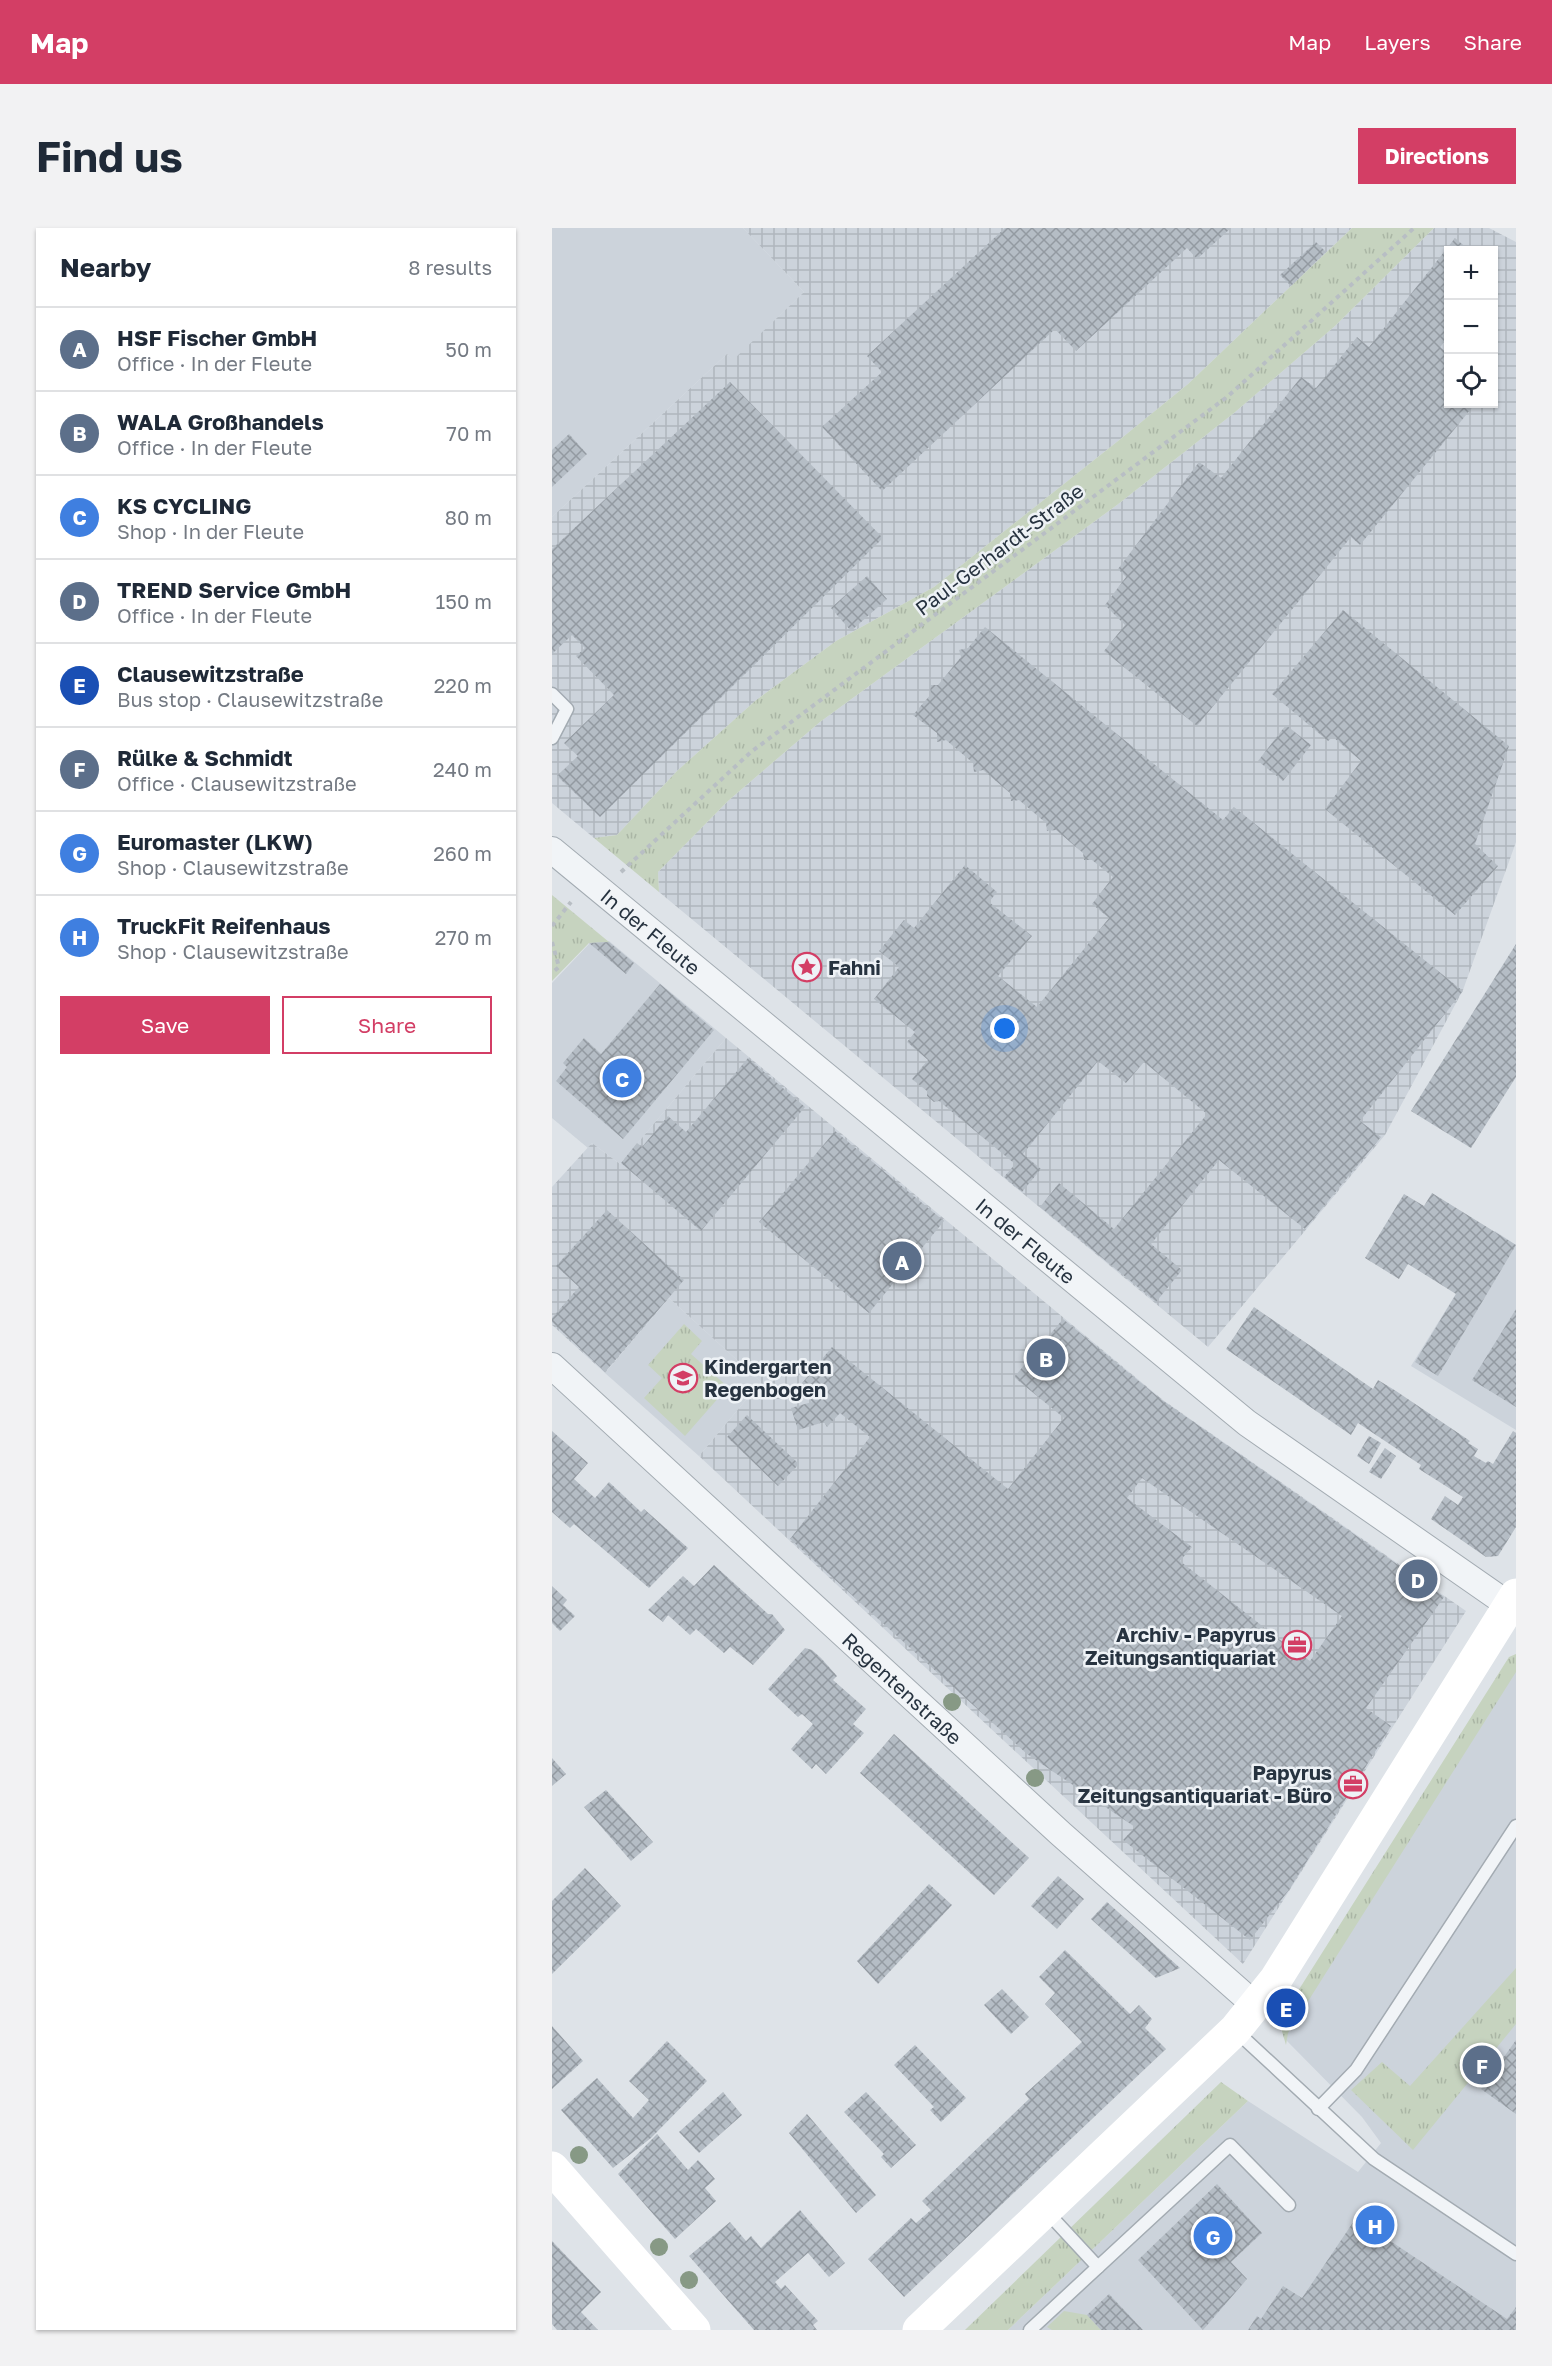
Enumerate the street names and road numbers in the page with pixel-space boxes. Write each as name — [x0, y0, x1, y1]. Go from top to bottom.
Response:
street label: Paul-Gerhardt-Straße — [910, 478, 1088, 620]
street label: In der Fleute — [596, 883, 705, 979]
street label: In der Fleute — [971, 1193, 1080, 1289]
street label: Regentenstraße — [838, 1627, 967, 1749]

